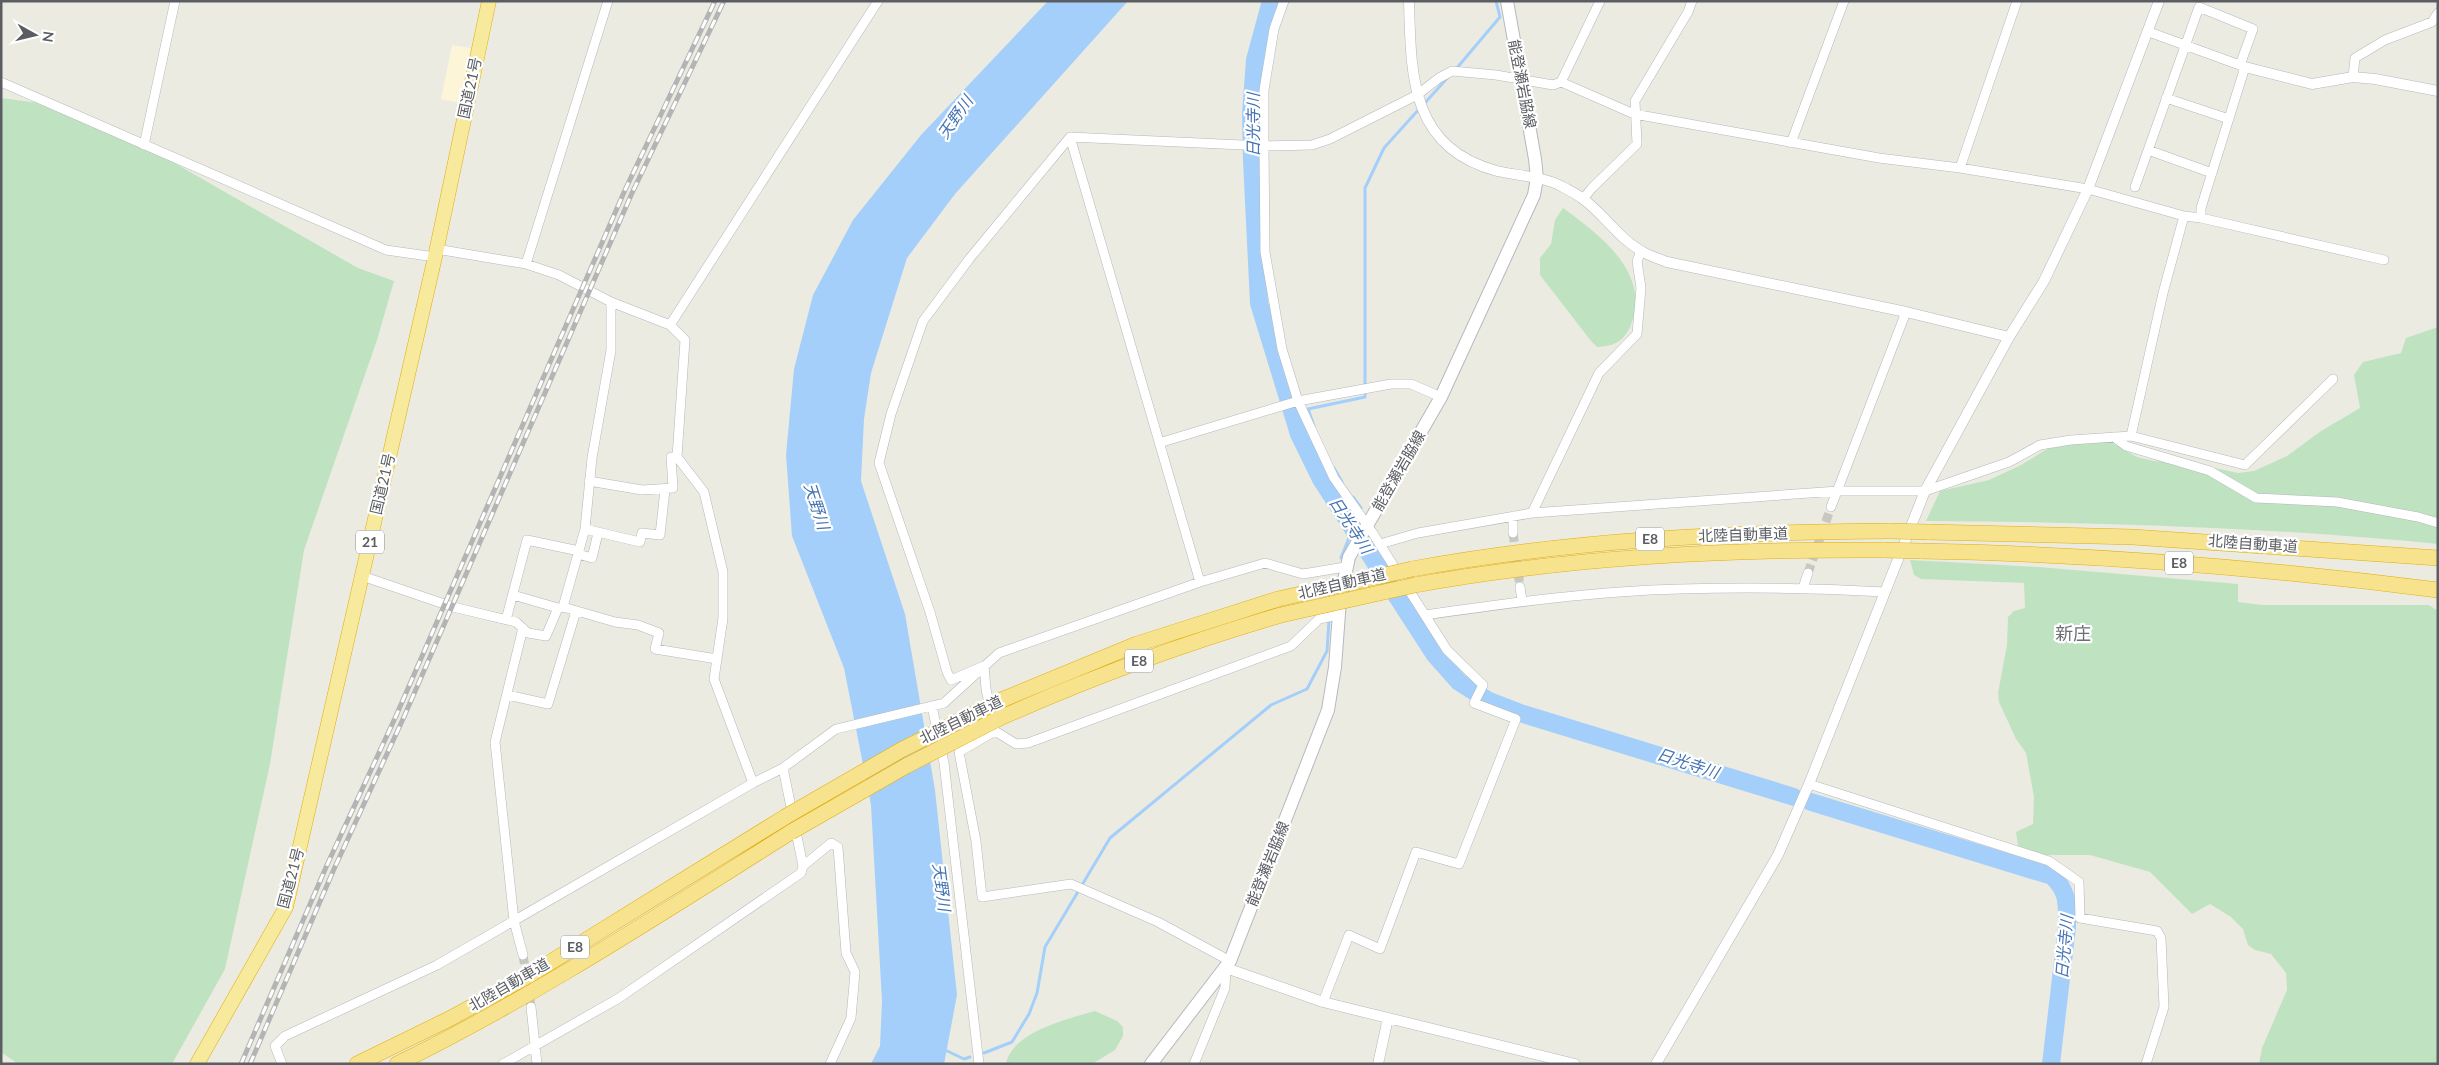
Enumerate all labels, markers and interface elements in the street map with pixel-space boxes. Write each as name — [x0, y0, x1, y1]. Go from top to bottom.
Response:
north arrow — [10, 10, 60, 60]
text: N — [39, 30, 58, 43]
street label: 能登瀬岩脇線 — [1506, 38, 1540, 130]
street label: 国道21号 — [454, 55, 484, 120]
water label: 天野川 — [933, 90, 977, 142]
water label: 日光寺川 — [1243, 91, 1262, 157]
street label: 能登瀬岩脇線 — [1368, 427, 1428, 514]
street label: 国道21号 — [366, 451, 398, 516]
water label: 天野川 — [801, 480, 835, 534]
water label: 日光寺川 — [1326, 493, 1378, 558]
street label: 北陸自動車道 — [1698, 523, 1788, 545]
road number: E8 — [1636, 528, 1664, 550]
road number: 21 — [356, 530, 384, 554]
street label: 北陸自動車道 — [2208, 531, 2299, 555]
road number: E8 — [2165, 552, 2193, 574]
street label: 北陸自動車道 — [1296, 564, 1388, 602]
district label: 新庄 — [2055, 622, 2091, 644]
road number: E8 — [1125, 649, 1153, 672]
street label: 北陸自動車道 — [916, 691, 1005, 747]
water label: 日光寺川 — [1655, 744, 1723, 782]
street label: 能登瀬岩脇線 — [1242, 819, 1292, 909]
street label: 国道21号 — [273, 845, 307, 910]
water label: 天野川 — [930, 862, 955, 914]
water label: 日光寺川 — [2051, 912, 2076, 980]
road number: E8 — [561, 936, 589, 959]
street label: 北陸自動車道 — [465, 954, 552, 1014]

